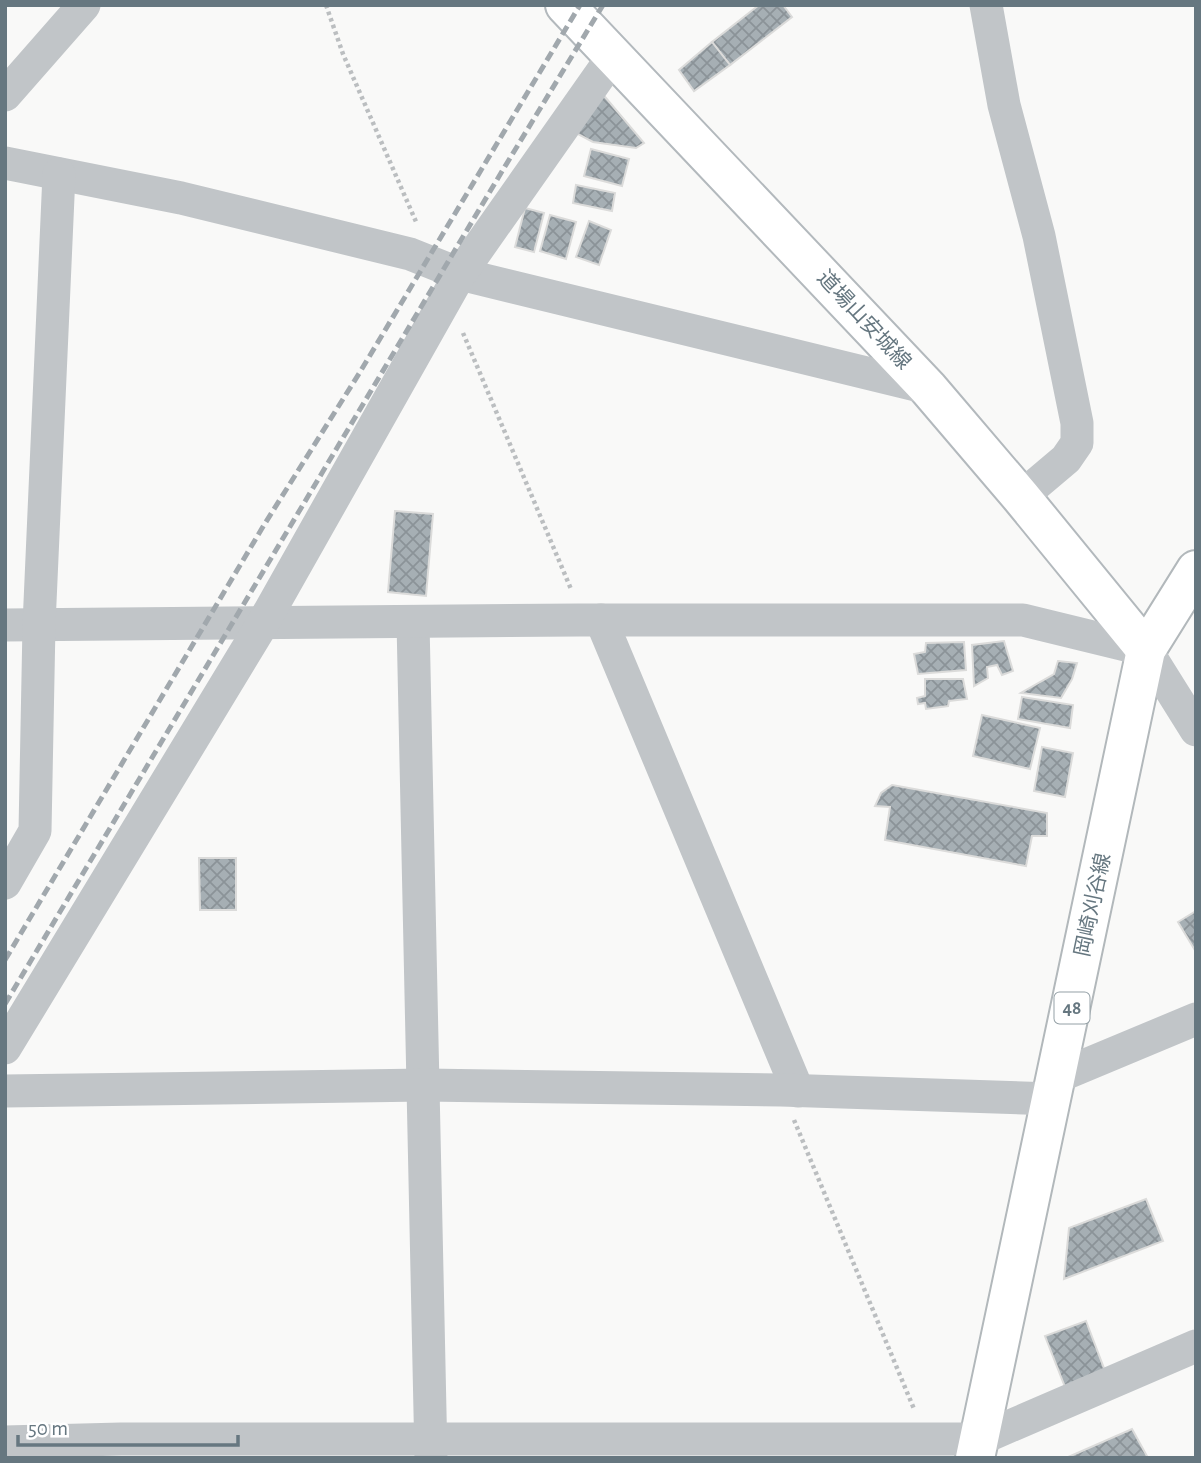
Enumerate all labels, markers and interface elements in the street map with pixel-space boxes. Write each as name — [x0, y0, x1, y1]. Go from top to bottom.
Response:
street label: 道場山安城線 — [813, 266, 915, 373]
street label: 岡崎刈谷線 — [1071, 851, 1114, 959]
road number: 48 — [1054, 992, 1090, 1024]
scale bar — [18, 1404, 238, 1448]
text: 50 m — [28, 1418, 68, 1439]

